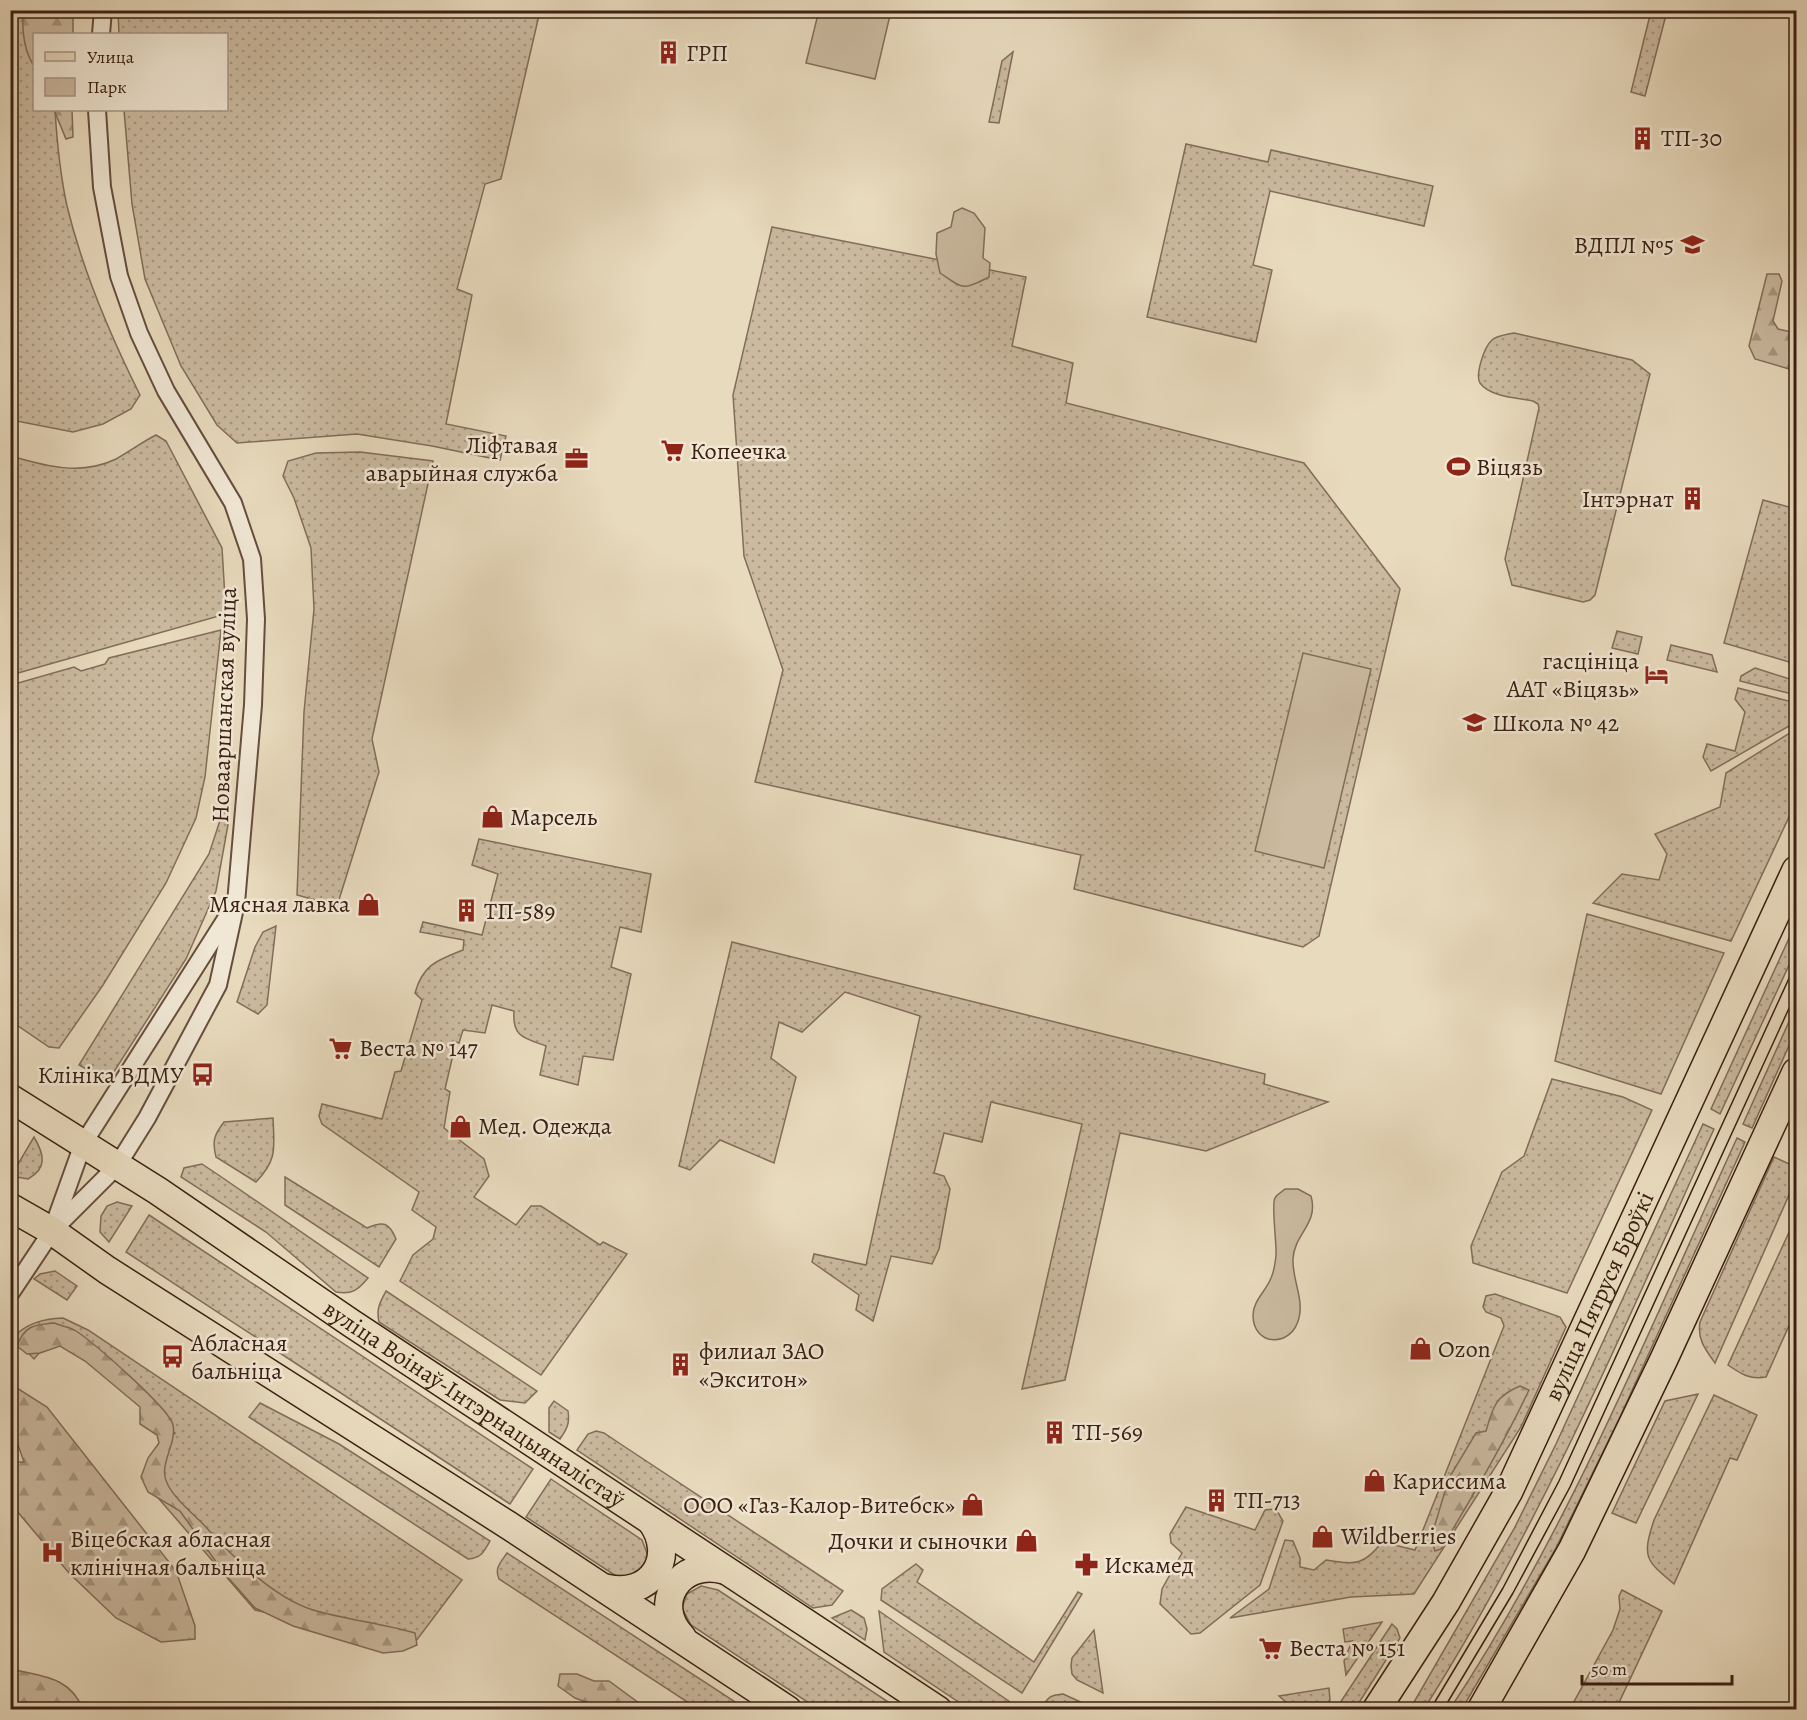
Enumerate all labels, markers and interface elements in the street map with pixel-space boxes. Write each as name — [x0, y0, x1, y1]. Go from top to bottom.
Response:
legend — [33, 33, 228, 111]
place label: ГРП — [686, 37, 728, 69]
building icon: ГРП — [655, 40, 681, 66]
text: Улица — [87, 45, 135, 69]
text: Парк — [87, 75, 127, 99]
place label: ТП-30 — [1661, 122, 1722, 154]
building icon: ТП-30 — [1630, 125, 1656, 151]
place label: ВДПЛ №5 — [1574, 229, 1674, 261]
school or university icon: ВДПЛ №5 — [1679, 232, 1705, 258]
place label: Ліфтавая аварыйная служба — [365, 429, 558, 489]
place label: Копеечка — [690, 435, 787, 467]
supermarket icon: Копеечка — [659, 438, 685, 464]
office icon: Ліфтавая аварыйная служба — [563, 446, 589, 472]
place label: Віцязь — [1476, 451, 1543, 483]
sports icon: Віцязь — [1445, 454, 1471, 480]
place label: Інтэрнат — [1582, 483, 1674, 515]
building icon: Інтэрнат — [1679, 486, 1705, 512]
street label: Новааршанская вуліца — [204, 587, 244, 823]
place label: гасцініца ААТ «Віцязь» — [1506, 645, 1639, 705]
hotel icon: гасцініца ААТ «Віцязь» — [1644, 662, 1670, 688]
place label: Школа № 42 — [1492, 707, 1619, 739]
school or university icon: Школа № 42 — [1461, 710, 1487, 736]
place label: Марсель — [510, 801, 598, 833]
shop icon: Марсель — [479, 804, 505, 830]
place label: Мясная лавка — [209, 888, 350, 920]
shop icon: Мясная лавка — [355, 891, 381, 917]
place label: ТП-589 — [484, 895, 555, 927]
building icon: ТП-589 — [453, 898, 479, 924]
place label: Веста № 147 — [359, 1032, 479, 1064]
supermarket icon: Веста № 147 — [328, 1035, 354, 1061]
place label: Клініка ВДМУ — [38, 1059, 184, 1091]
bus stop icon: Клініка ВДМУ — [189, 1062, 215, 1088]
place label: Мед. Одежда — [478, 1110, 612, 1142]
shop icon: Мед. Одежда — [447, 1113, 473, 1139]
street label: вуліца Пятруся Броўкі — [1537, 1186, 1661, 1406]
street label: вуліца Воінаў-Інтэрнацыяналістаў — [317, 1293, 631, 1515]
place label: Абласная бальніца — [190, 1327, 287, 1387]
place label: Ozon — [1438, 1333, 1491, 1365]
place label: филиал ЗАО «Экситон» — [699, 1335, 824, 1395]
shop icon: Ozon — [1407, 1336, 1433, 1362]
bus stop icon: Абласная бальніца — [160, 1344, 186, 1370]
building icon: филиал ЗАО «Экситон» — [668, 1352, 694, 1378]
place label: ТП-569 — [1072, 1416, 1143, 1448]
building icon: ТП-569 — [1041, 1419, 1067, 1445]
place label: Кариссима — [1392, 1465, 1506, 1497]
shop icon: Кариссима — [1361, 1468, 1387, 1494]
place label: ТП-713 — [1234, 1484, 1301, 1516]
building icon: ТП-713 — [1203, 1487, 1229, 1513]
place label: ООО «Газ-Калор-Витебск» — [683, 1489, 955, 1521]
shop icon: ООО «Газ-Калор-Витебск» — [960, 1492, 986, 1518]
place label: Wildberries — [1340, 1520, 1456, 1552]
place label: Віцебская абласная клінічная бальніца — [70, 1523, 271, 1583]
shop icon: Wildberries — [1310, 1523, 1336, 1549]
place label: Дочки и сыночки — [828, 1525, 1008, 1557]
shop icon: Дочки и сыночки — [1013, 1528, 1039, 1554]
hospital icon: Віцебская абласная клінічная бальніца — [39, 1540, 65, 1566]
place label: Искамед — [1104, 1549, 1194, 1581]
pharmacy icon: Искамед — [1073, 1552, 1099, 1578]
place label: Веста № 151 — [1289, 1632, 1405, 1664]
supermarket icon: Веста № 151 — [1258, 1635, 1284, 1661]
scale bar — [1582, 1648, 1732, 1686]
text: 50 m — [1591, 1657, 1627, 1681]

